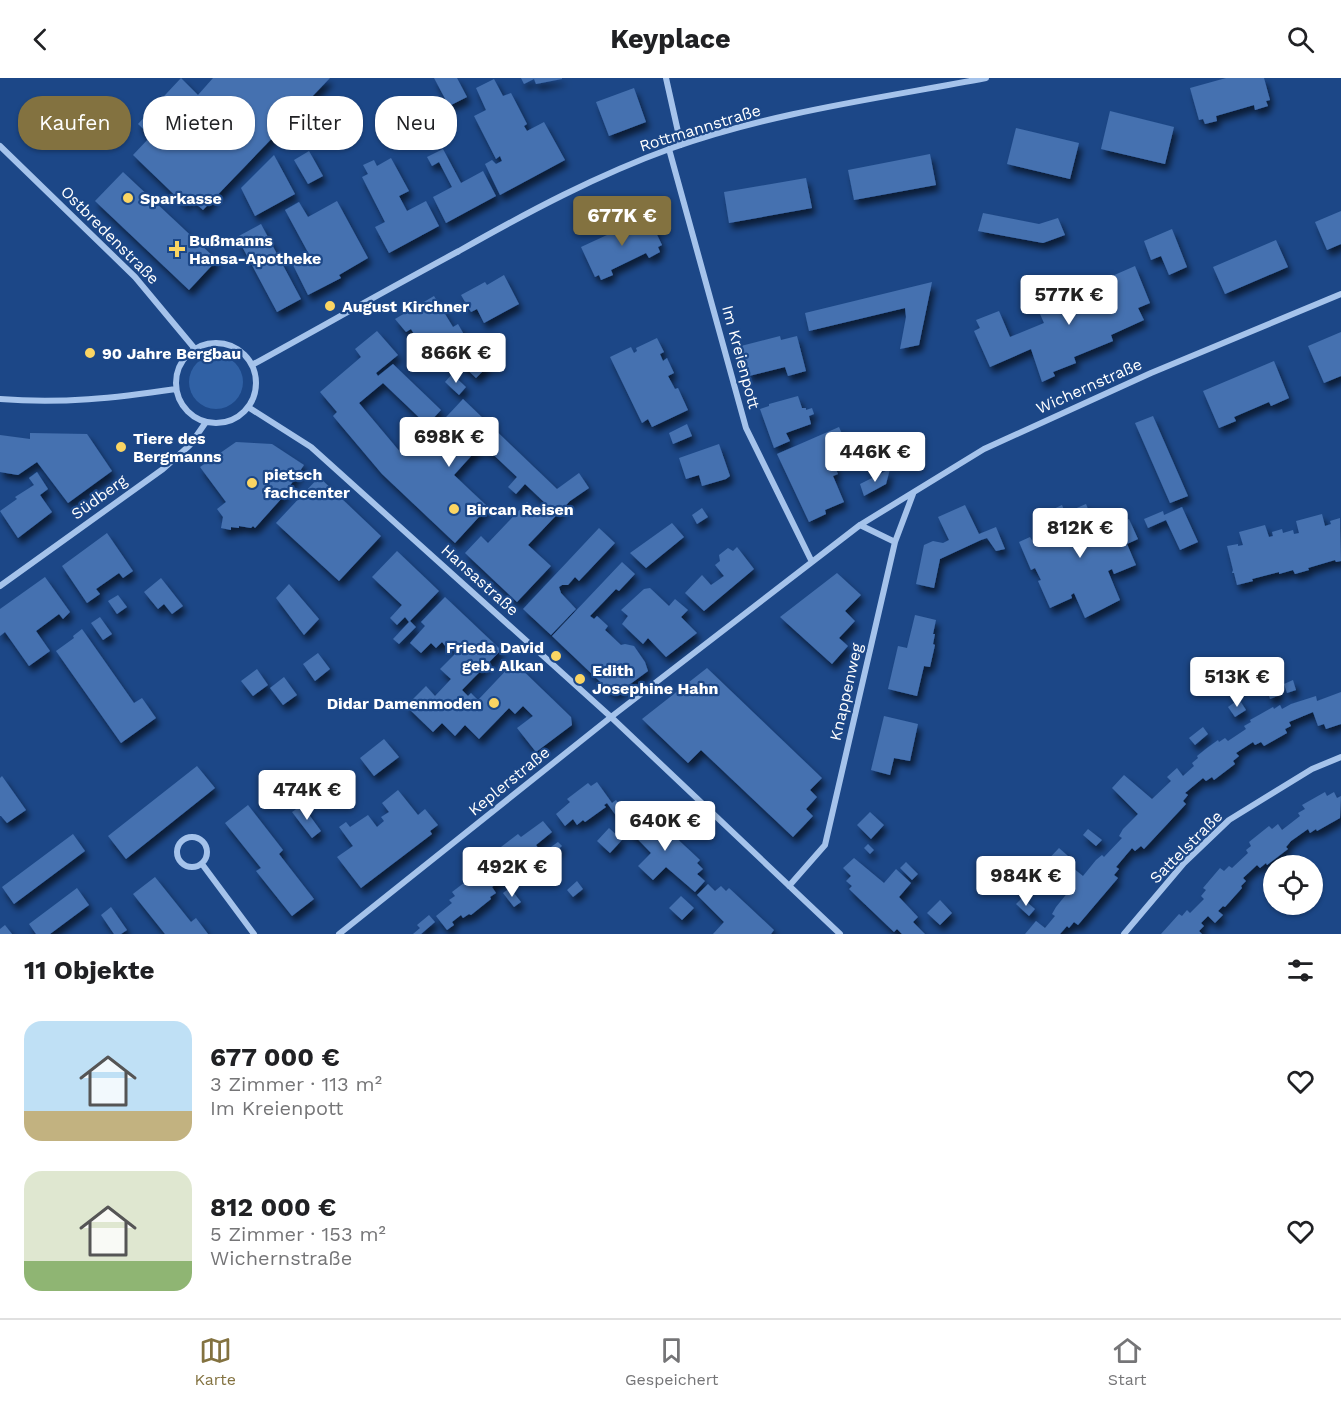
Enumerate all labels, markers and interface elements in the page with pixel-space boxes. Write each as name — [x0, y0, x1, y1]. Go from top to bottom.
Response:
icon: back — [24, 23, 57, 56]
text: Keyplace — [610, 23, 731, 55]
icon: search — [1284, 23, 1317, 56]
chip: Kaufen — [18, 96, 131, 150]
chip: Mieten — [143, 96, 255, 150]
chip: Filter — [267, 96, 363, 150]
chip: Neu — [375, 96, 457, 150]
street label: Rottmannstraße — [637, 101, 763, 155]
street label: Ostbredenstraße — [57, 182, 163, 288]
place label: Sparkasse — [140, 189, 222, 208]
marker: Sparkasse — [121, 191, 135, 205]
pin: 677K € — [573, 196, 671, 247]
text: 677K € — [587, 203, 657, 227]
place label: Bußmanns Hansa-Apotheke — [189, 231, 321, 268]
marker: Bußmanns Hansa-Apotheke — [170, 242, 184, 256]
pin: 577K € — [1020, 275, 1118, 326]
text: 577K € — [1035, 282, 1103, 306]
place label: August Kirchner — [342, 297, 469, 316]
marker: August Kirchner — [323, 299, 337, 313]
street label: Im Kreienpott — [718, 303, 764, 411]
pin: 866K € — [407, 333, 505, 384]
text: 866K € — [421, 340, 491, 364]
place label: 90 Jahre Bergbau — [102, 344, 241, 363]
marker: 90 Jahre Bergbau — [83, 346, 97, 360]
street label: Wichernstraße — [1033, 354, 1145, 418]
pin: 698K € — [400, 417, 498, 468]
text: 698K € — [414, 424, 484, 448]
place label: Tiere des Bergmanns — [133, 429, 222, 466]
pin: 446K € — [826, 432, 924, 483]
text: 446K € — [839, 439, 911, 463]
marker: Tiere des Bergmanns — [114, 440, 128, 454]
place label: pietsch fachcenter — [264, 465, 350, 502]
street label: Südberg — [68, 470, 131, 523]
marker: pietsch fachcenter — [245, 476, 259, 490]
place label: Bircan Reisen — [466, 500, 574, 519]
marker: Bircan Reisen — [447, 502, 461, 516]
pin: 812K € — [1031, 508, 1129, 559]
text: 812K € — [1047, 515, 1113, 539]
street label: Hansastraße — [437, 540, 523, 620]
place label: Frieda David geb. Alkan — [446, 638, 544, 675]
street label: Knappenweg — [826, 641, 867, 743]
marker: Frieda David geb. Alkan — [549, 649, 563, 663]
pin: 513K € — [1188, 657, 1286, 708]
place label: Edith Josephine Hahn — [592, 661, 718, 698]
text: 513K € — [1204, 664, 1270, 688]
marker: Edith Josephine Hahn — [573, 672, 587, 686]
place label: Didar Damenmoden — [327, 694, 482, 713]
marker: Didar Damenmoden — [487, 696, 501, 710]
street label: Keplerstraße — [465, 742, 553, 820]
pin: 474K € — [258, 770, 356, 821]
text: 474K € — [273, 777, 341, 801]
pin: 640K € — [616, 801, 714, 852]
street label: Sattelstraße — [1146, 807, 1226, 887]
text: 640K € — [629, 808, 701, 832]
pin: 492K € — [463, 847, 561, 898]
text: 492K € — [477, 854, 547, 878]
map controls — [1263, 855, 1323, 915]
button: locate — [1263, 855, 1323, 915]
pin: 984K € — [977, 856, 1075, 907]
text: 984K € — [990, 863, 1062, 887]
icon: filters — [1284, 954, 1317, 987]
text: 11 Objekte — [24, 955, 154, 985]
text: 677 000 € — [210, 1042, 340, 1072]
icon: home — [72, 1045, 144, 1117]
icon: heart — [1284, 1065, 1317, 1098]
text: 3 Zimmer · 113 m² — [210, 1072, 382, 1096]
text: Im Kreienpott — [210, 1096, 343, 1120]
text: 812 000 € — [210, 1192, 336, 1222]
icon: home — [72, 1195, 144, 1267]
icon: heart — [1284, 1215, 1317, 1248]
text: 5 Zimmer · 153 m² — [210, 1222, 386, 1246]
text: Wichernstraße — [210, 1246, 352, 1270]
tab: Karte — [195, 1334, 236, 1389]
tab: Gespeichert — [625, 1334, 719, 1389]
tab: Start — [1108, 1334, 1146, 1389]

